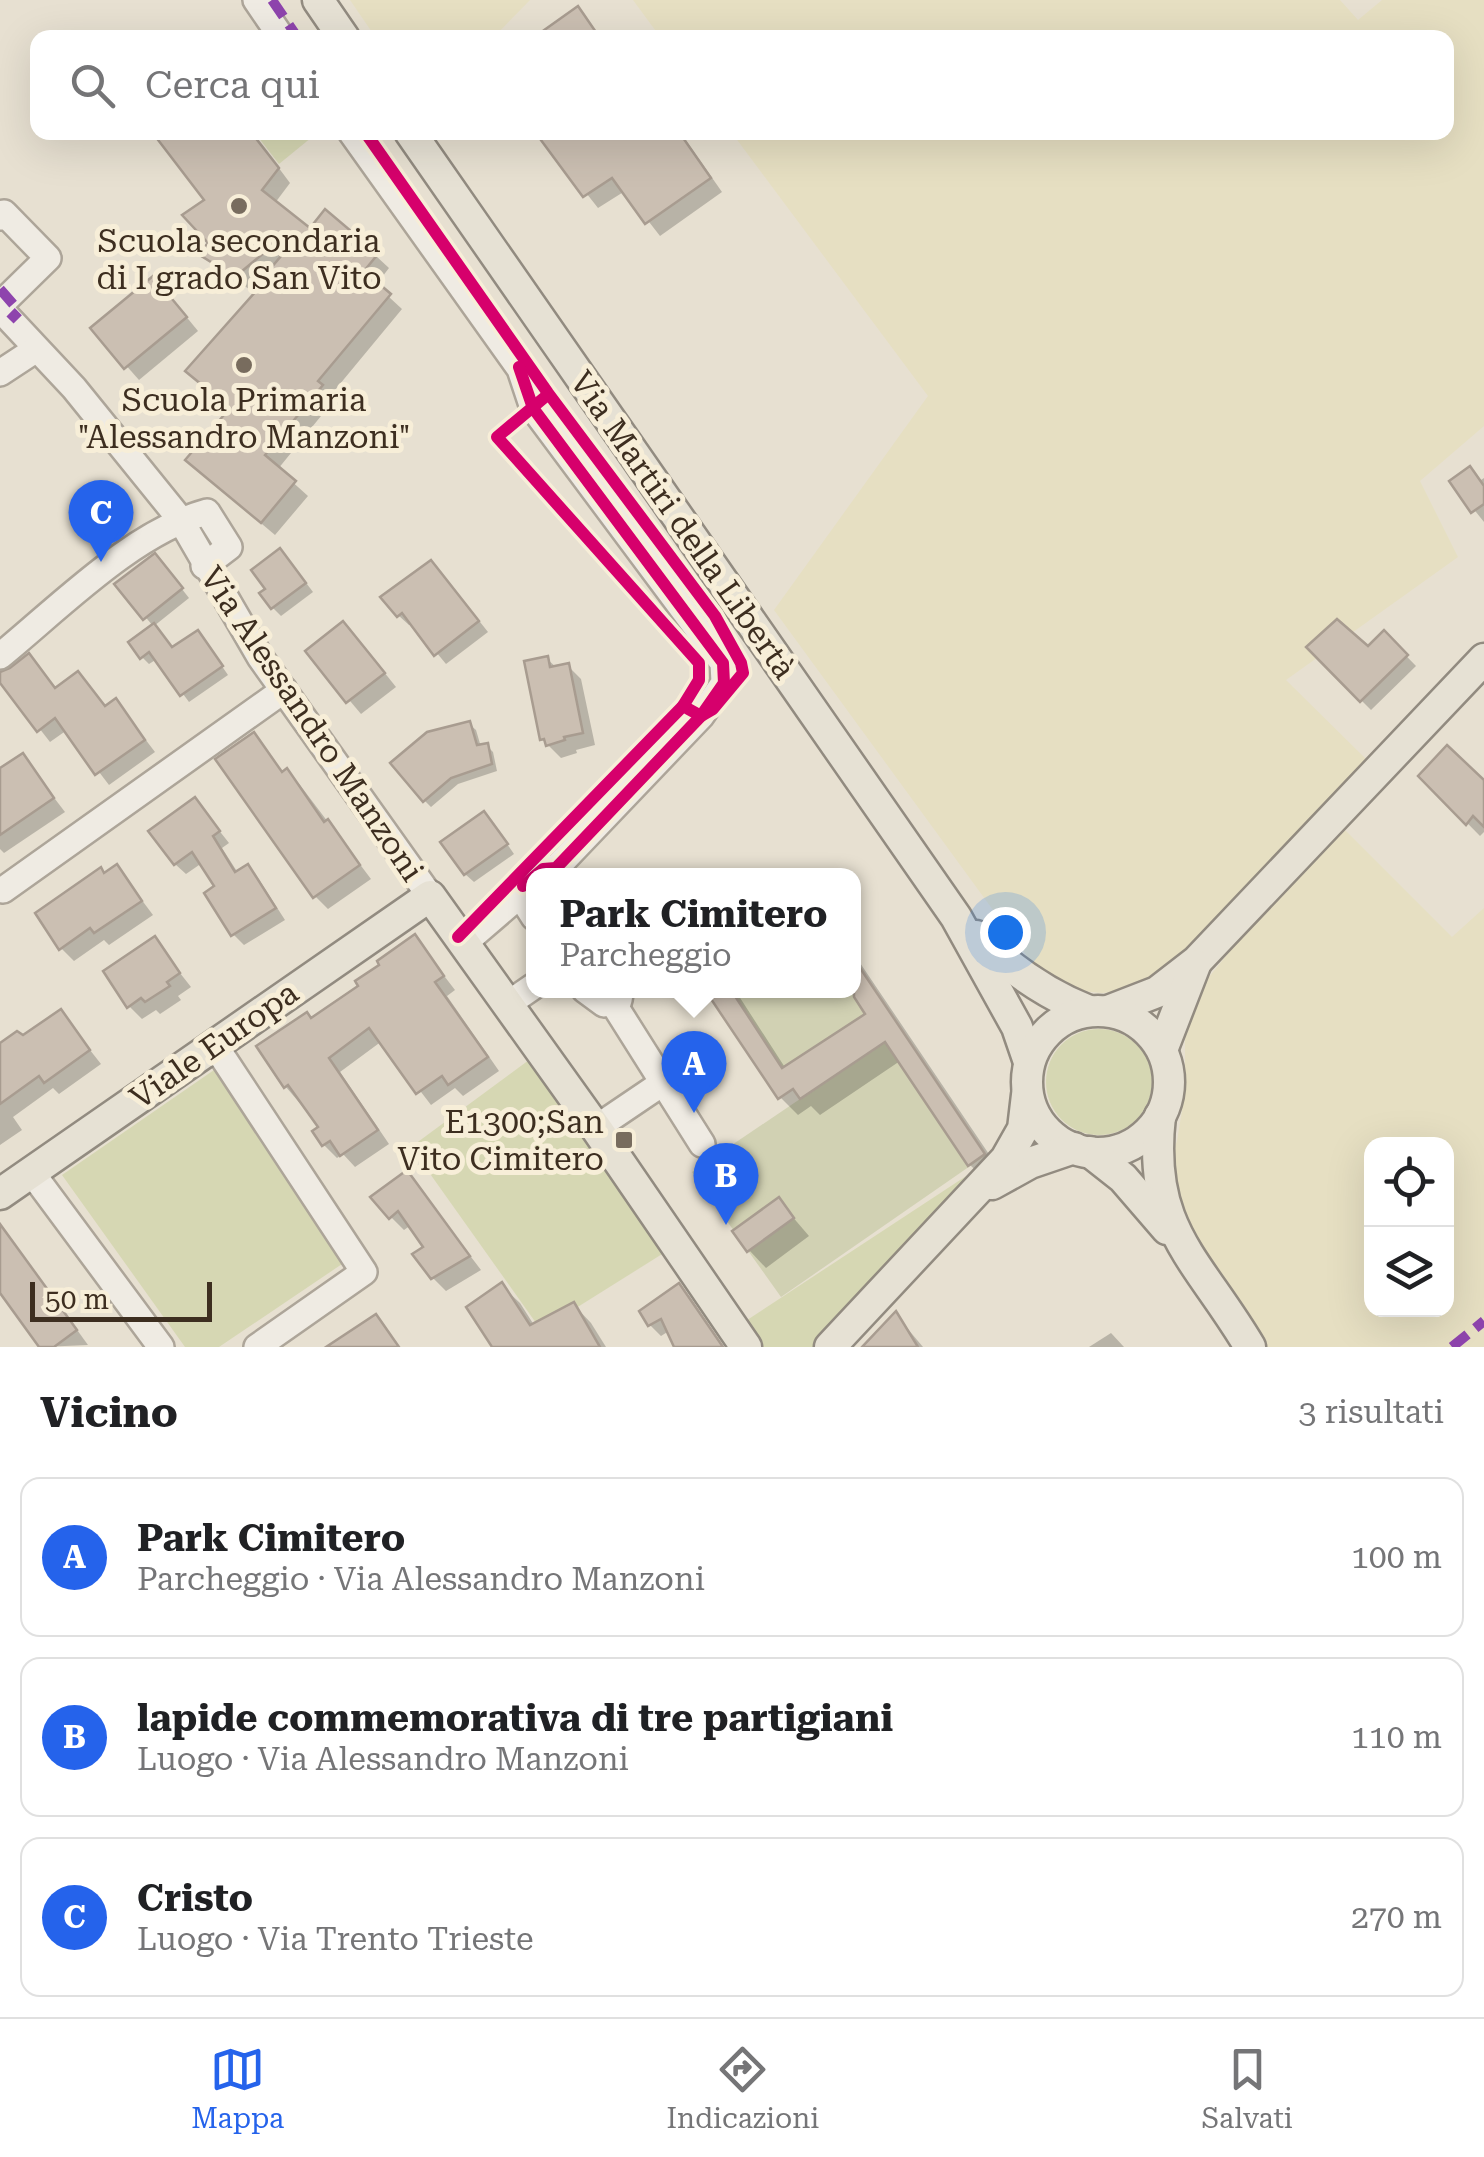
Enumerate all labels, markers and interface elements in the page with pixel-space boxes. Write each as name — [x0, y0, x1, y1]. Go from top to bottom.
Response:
search box — [30, 30, 1454, 140]
icon: search — [65, 58, 120, 113]
text: Cerca qui — [145, 63, 320, 107]
marker: Scuola secondaria di I grado San Vito — [228, 195, 250, 217]
place label: Scuola secondaria di I grado San Vito — [96, 222, 382, 297]
marker: Scuola Primaria "Alessandro Manzoni" — [233, 354, 255, 376]
street label: Via Martiri della Libertà — [562, 364, 804, 686]
place label: Scuola Primaria "Alessandro Manzoni" — [77, 381, 411, 456]
pin: C — [68, 480, 134, 562]
street label: Via Alessandro Manzoni — [192, 560, 432, 888]
popup — [526, 868, 861, 998]
text: Park Cimitero — [559, 892, 828, 936]
your location — [980, 907, 1031, 958]
text: Parcheggio — [559, 936, 732, 974]
street label: Viale Europa — [123, 973, 305, 1117]
pin: A — [662, 1030, 726, 1113]
place label: E1300;San Vito Cimitero — [398, 1103, 604, 1178]
marker: E1300;San Vito Cimitero — [613, 1129, 635, 1151]
map controls — [1364, 1137, 1454, 1317]
button: locate — [1364, 1137, 1454, 1227]
pin: B — [694, 1142, 758, 1225]
button: layers — [1364, 1227, 1454, 1317]
scale bar — [30, 1277, 212, 1322]
text: 50 m — [45, 1283, 109, 1316]
text: Vicino — [40, 1388, 178, 1437]
text: 3 risultati — [1299, 1393, 1444, 1431]
text: Park Cimitero — [137, 1516, 405, 1560]
text: A — [63, 1538, 86, 1576]
text: 100 m — [1351, 1538, 1442, 1576]
text: Parcheggio · Via Alessandro Manzoni — [137, 1560, 705, 1598]
text: lapide commemorativa di tre partigiani — [137, 1696, 893, 1740]
text: B — [63, 1718, 86, 1756]
text: 110 m — [1351, 1718, 1442, 1756]
text: Luogo · Via Alessandro Manzoni — [137, 1740, 629, 1778]
text: Cristo — [137, 1876, 253, 1920]
text: C — [63, 1898, 86, 1936]
text: 270 m — [1351, 1898, 1442, 1936]
text: Luogo · Via Trento Trieste — [137, 1920, 533, 1958]
tab: Mappa — [191, 2042, 284, 2135]
tab: Indicazioni — [667, 2042, 819, 2135]
tab: Salvati — [1201, 2042, 1293, 2135]

